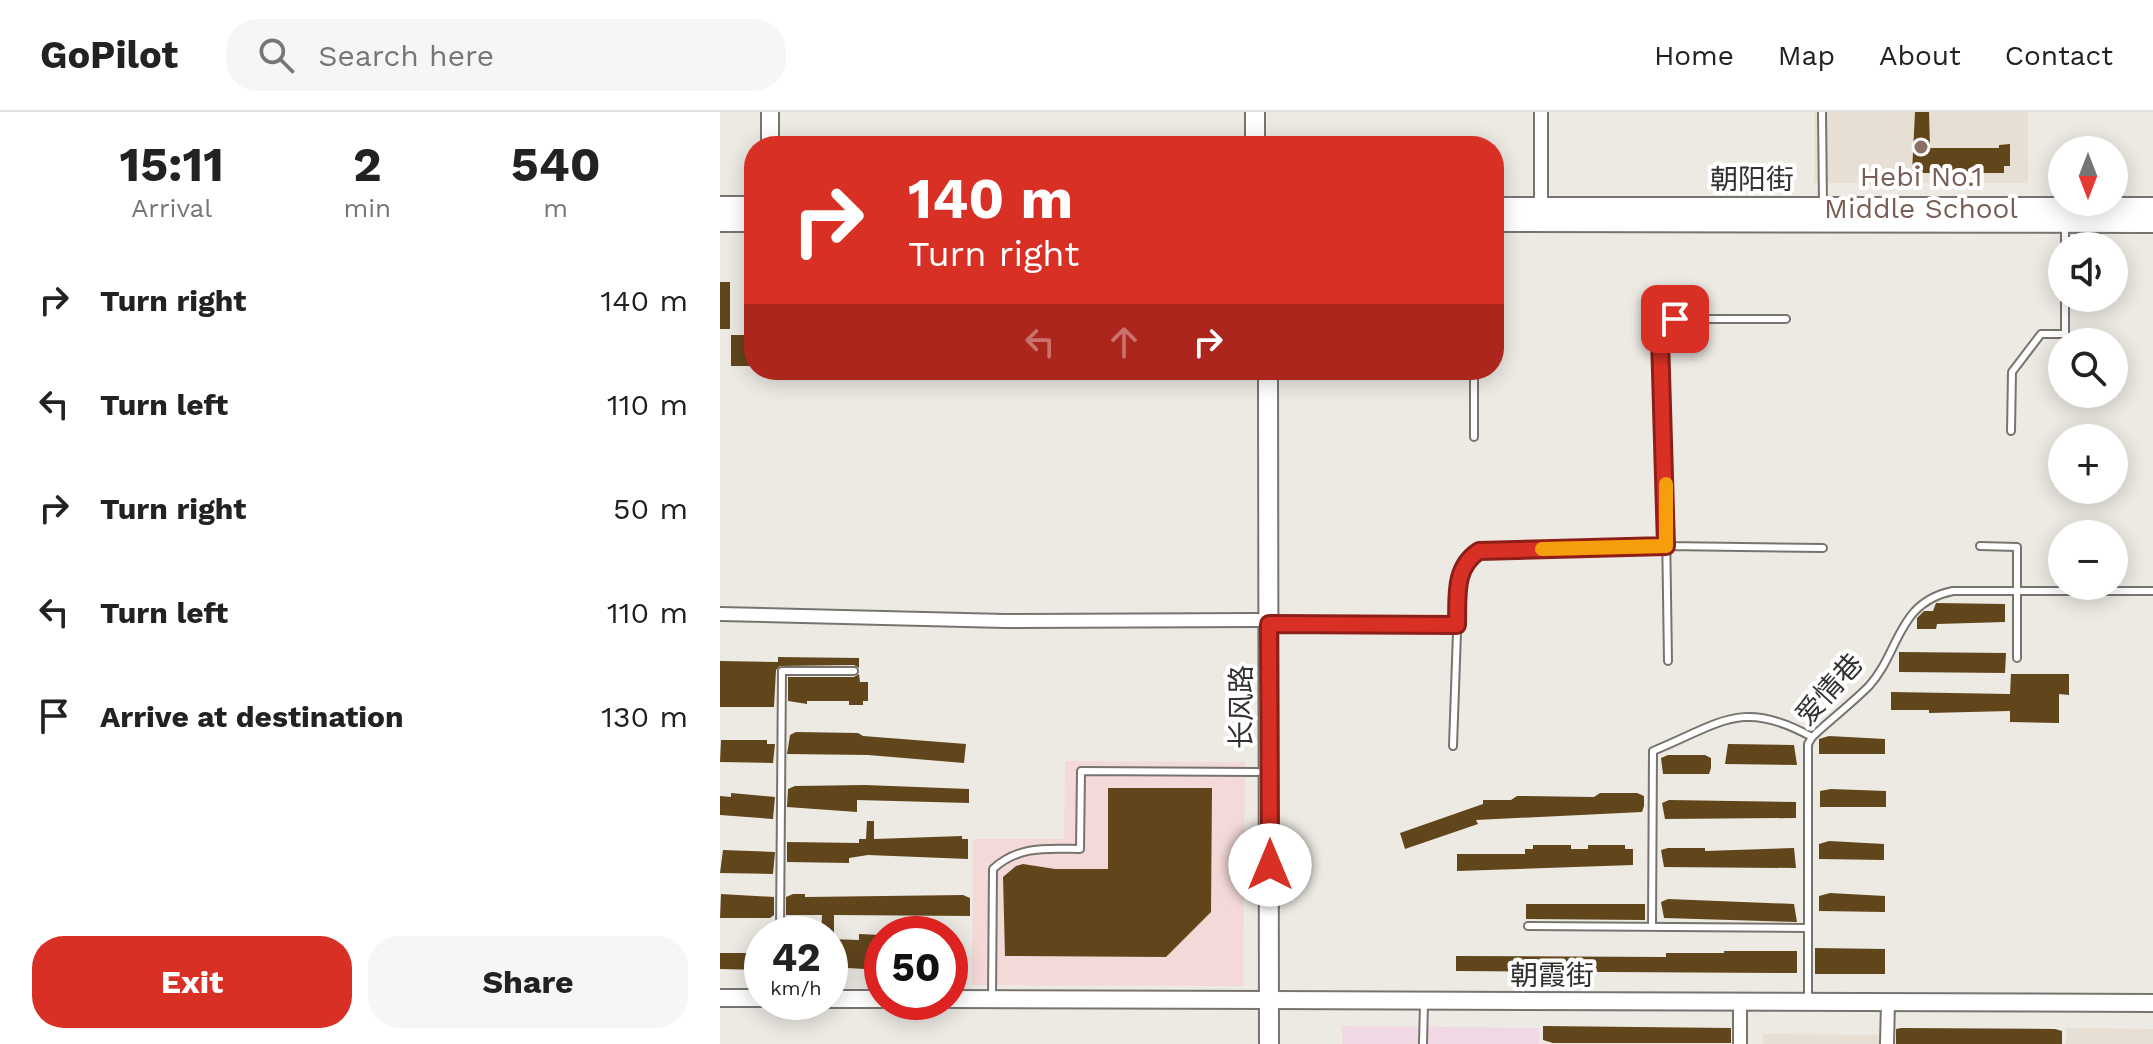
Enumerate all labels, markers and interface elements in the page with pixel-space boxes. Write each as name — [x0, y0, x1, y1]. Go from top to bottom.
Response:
search box — [226, 19, 786, 91]
text: GoPilot — [40, 33, 178, 77]
icon: search — [254, 33, 298, 77]
text: Search here — [318, 38, 494, 73]
text: Home — [1654, 39, 1734, 72]
text: Map — [1778, 39, 1835, 72]
text: About — [1879, 39, 1961, 72]
text: Contact — [2005, 39, 2113, 72]
text: 15:11 — [119, 136, 224, 193]
text: 2 — [353, 136, 382, 193]
text: 540 — [511, 136, 601, 193]
north arrow — [2048, 136, 2128, 216]
map controls — [2048, 136, 2128, 600]
marker: Hebi No.1 Middle School — [1912, 138, 1930, 156]
place label: Hebi No.1 Middle School — [1824, 160, 2018, 225]
street label: 朝阳街 — [1710, 163, 1794, 196]
text: 140 m — [908, 166, 1073, 232]
icon: right — [776, 168, 880, 272]
text: Arrival — [131, 193, 212, 223]
text: min — [343, 193, 391, 223]
text: m — [543, 193, 568, 223]
button: sound — [2048, 232, 2128, 312]
text: Turn right — [908, 233, 1079, 275]
icon: right — [32, 278, 76, 322]
text: Turn right — [100, 283, 246, 318]
text: 140 m — [600, 283, 688, 318]
pin — [1641, 285, 1709, 353]
icon: arrive — [1653, 297, 1697, 341]
icon: left — [1018, 320, 1062, 364]
icon: ahead — [1102, 320, 1146, 364]
icon: right — [1186, 320, 1230, 364]
button: search — [2048, 328, 2128, 408]
icon: left — [32, 382, 76, 426]
text: Turn left — [100, 387, 228, 422]
text: 110 m — [607, 387, 688, 422]
button: + — [2048, 424, 2128, 504]
icon: right — [32, 486, 76, 530]
text: Turn right — [100, 491, 246, 526]
text: 50 m — [613, 491, 688, 526]
button: − — [2048, 520, 2128, 600]
icon: left — [32, 590, 76, 634]
text: Turn left — [100, 595, 228, 630]
text: 110 m — [607, 595, 688, 630]
street label: 爱情巷 — [1789, 647, 1870, 732]
street label: 长风路 — [1225, 665, 1258, 749]
icon: arrive — [32, 694, 76, 738]
text: Arrive at destination — [100, 699, 404, 734]
text: 130 m — [601, 699, 688, 734]
position arrow — [1228, 823, 1312, 907]
speed limit sign: 50 — [864, 916, 968, 1020]
text: 42 — [771, 934, 821, 981]
button: Exit — [32, 936, 352, 1028]
button: Share — [368, 936, 688, 1028]
street label: 朝霞街 — [1510, 959, 1594, 992]
text: km/h — [770, 976, 822, 1000]

